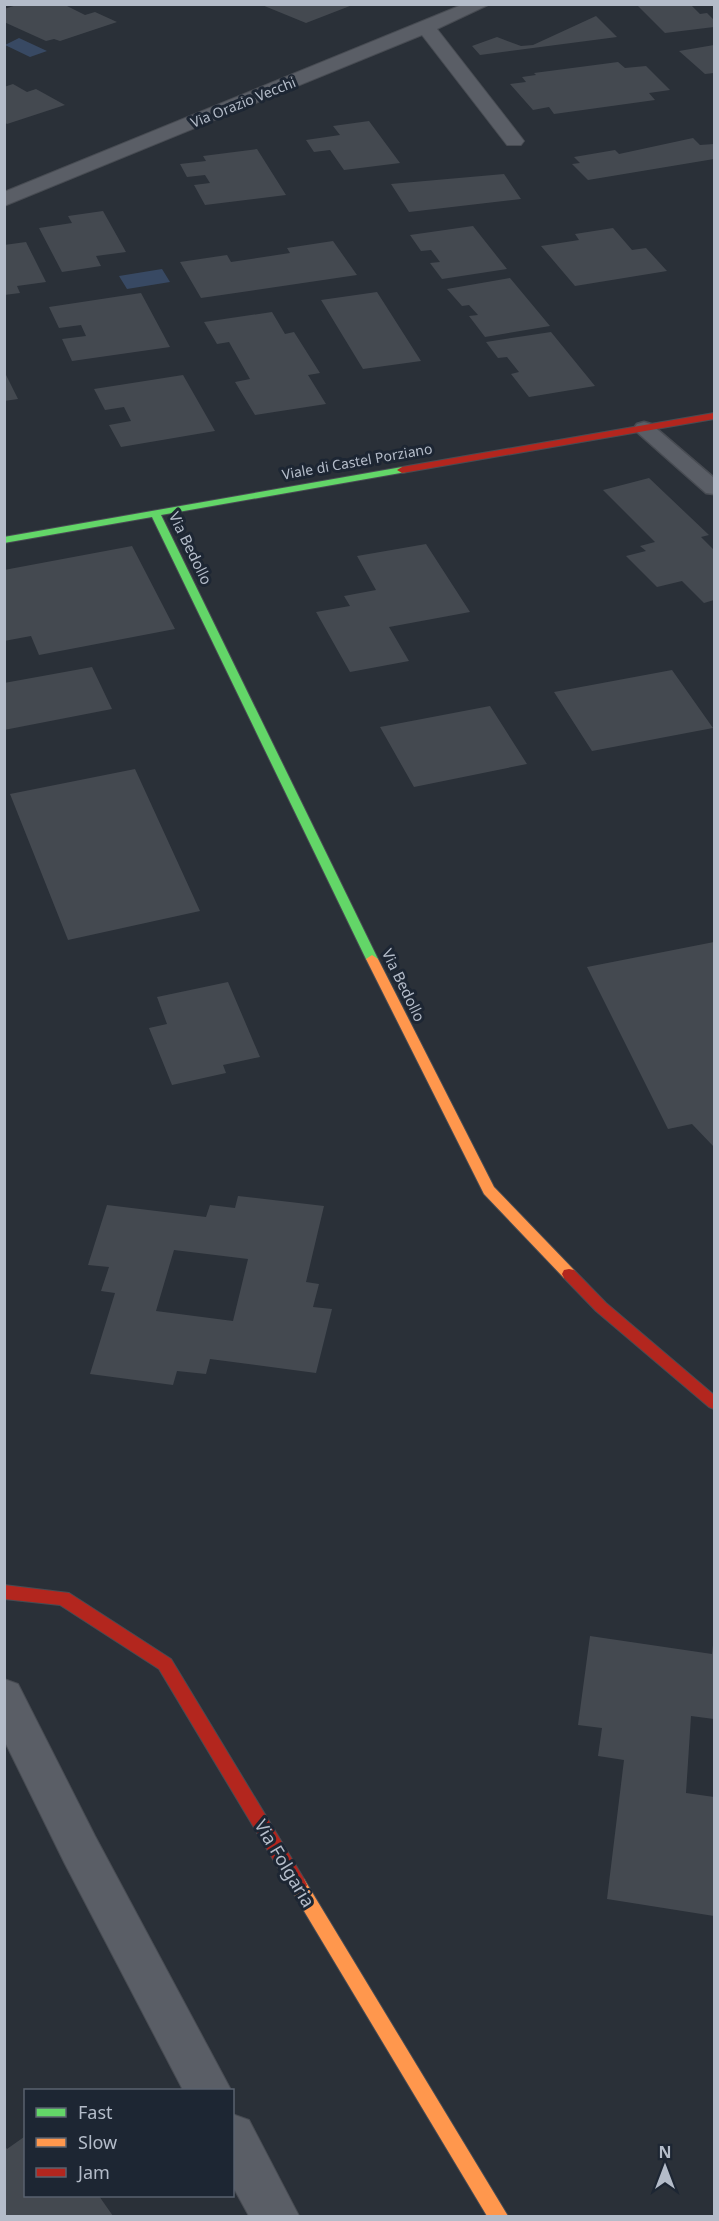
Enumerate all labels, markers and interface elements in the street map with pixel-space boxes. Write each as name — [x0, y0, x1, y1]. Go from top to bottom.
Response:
street label: Via Orazio Vecchi — [188, 72, 298, 132]
street label: Viale di Castel Porziano — [280, 438, 434, 484]
street label: Via Bedollo — [165, 508, 217, 588]
street label: Via Bedollo — [378, 945, 430, 1025]
street label: Via Folgaria — [249, 1815, 321, 1911]
legend — [24, 2089, 234, 2197]
text: Fast — [78, 2100, 113, 2124]
text: Slow — [78, 2130, 117, 2154]
north arrow — [635, 2137, 695, 2197]
text: N — [658, 2141, 672, 2163]
text: Jam — [76, 2160, 110, 2184]

